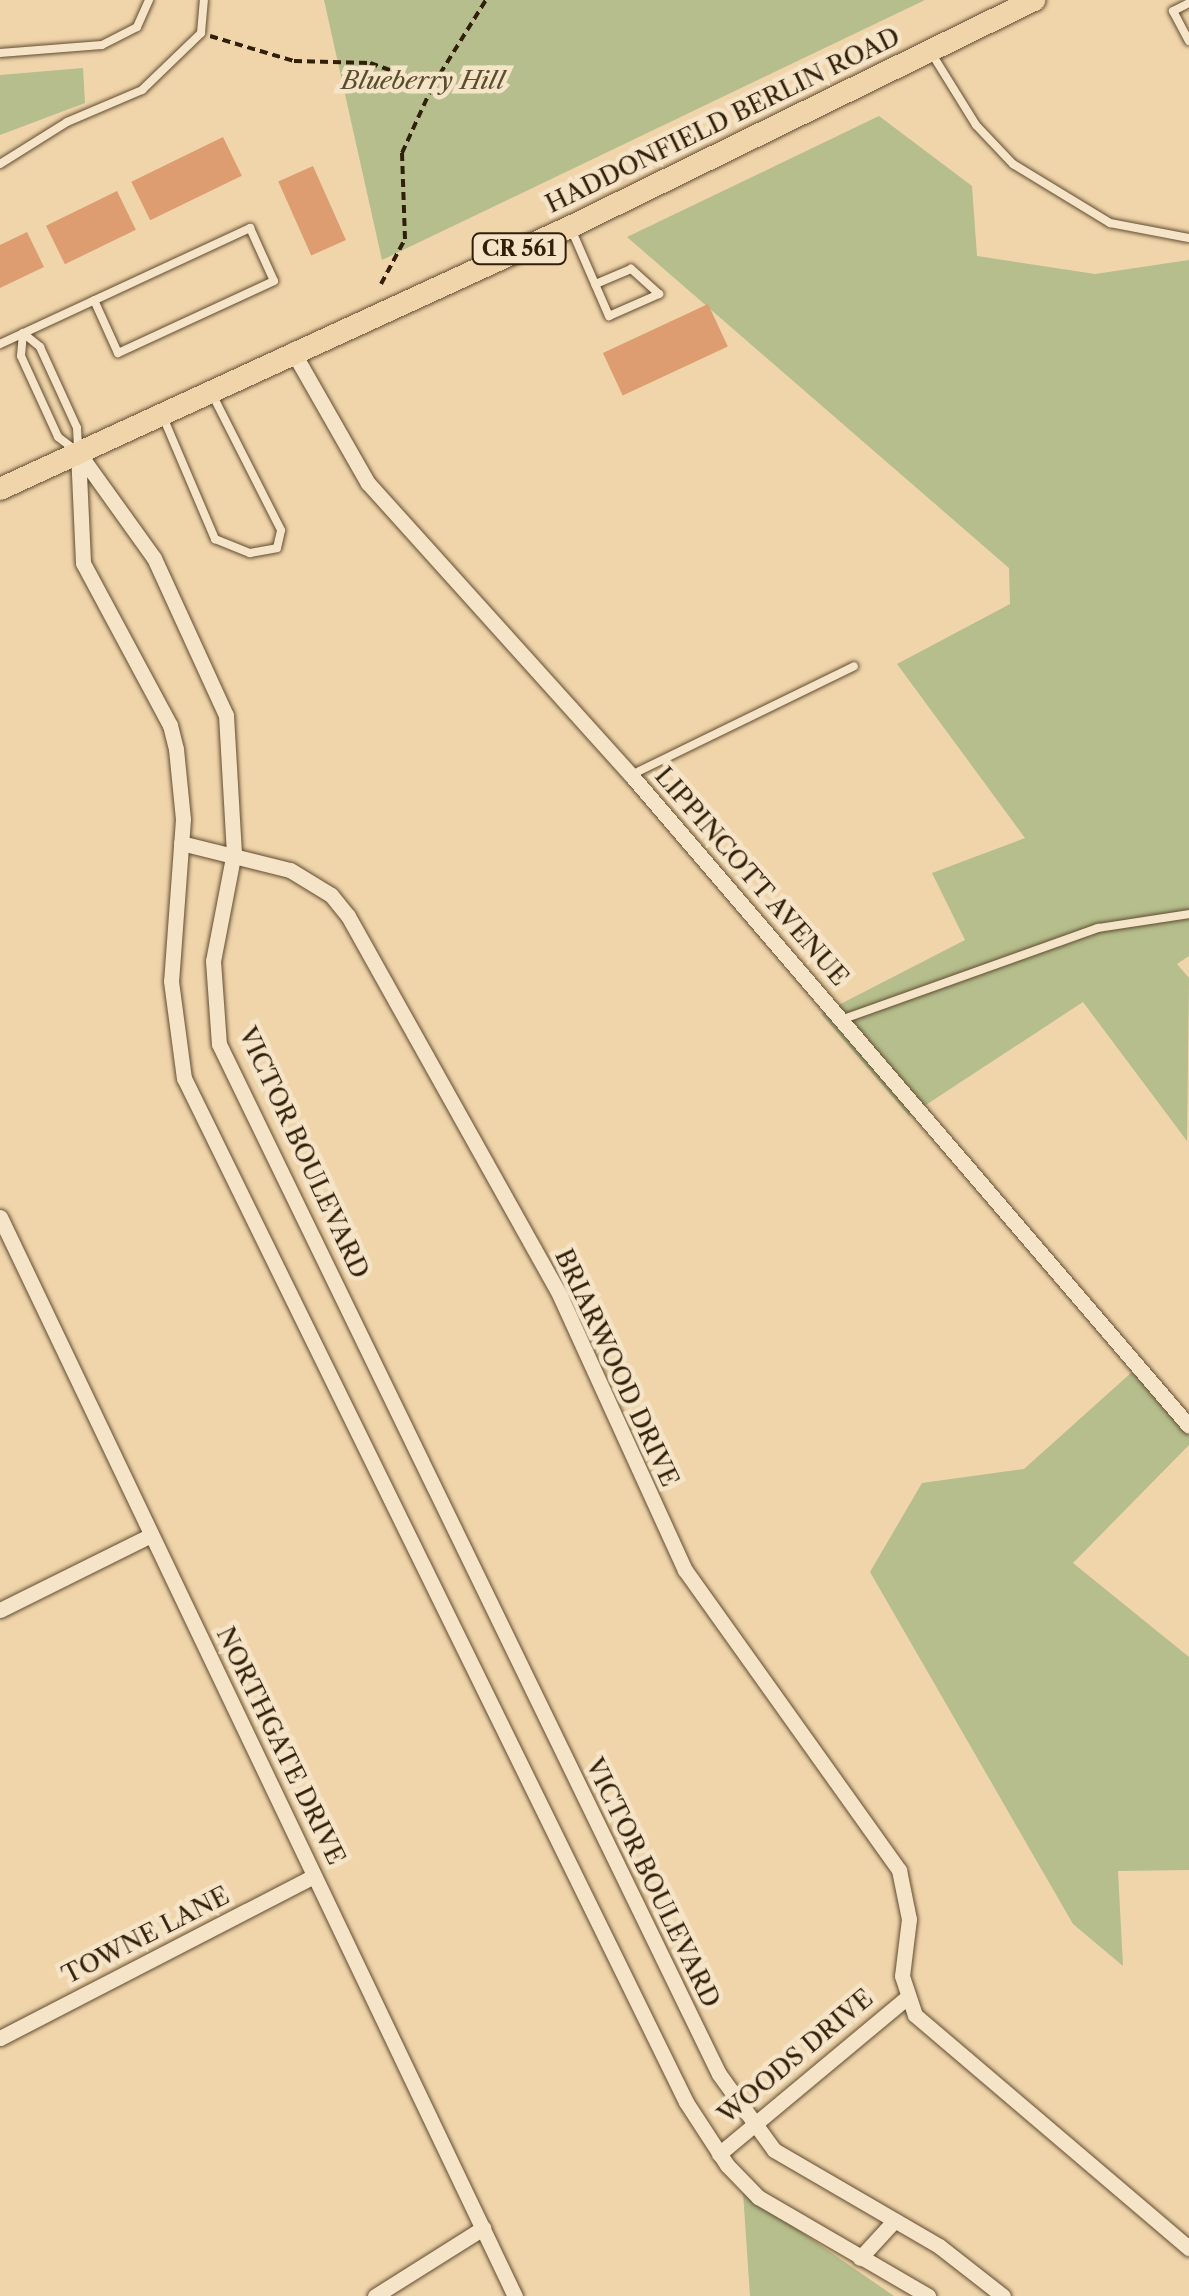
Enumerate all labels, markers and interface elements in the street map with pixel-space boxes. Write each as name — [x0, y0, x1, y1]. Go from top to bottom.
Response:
street label: HADDONFIELD BERLIN ROAD — [541, 22, 905, 220]
park label: Blueberry Hill — [341, 66, 505, 96]
road number: CR 561 — [469, 232, 569, 266]
street label: LIPPINCOTT AVENUE — [647, 761, 855, 993]
street label: VICTOR BOULEVARD — [231, 1022, 375, 1284]
street label: BRIARWOOD DRIVE — [548, 1244, 684, 1492]
street label: NORTHGATE DRIVE — [209, 1622, 351, 1870]
street label: VICTOR BOULEVARD — [578, 1753, 726, 2013]
street label: TOWNE LANE — [57, 1881, 235, 1991]
street label: WOODS DRIVE — [713, 1984, 879, 2130]

